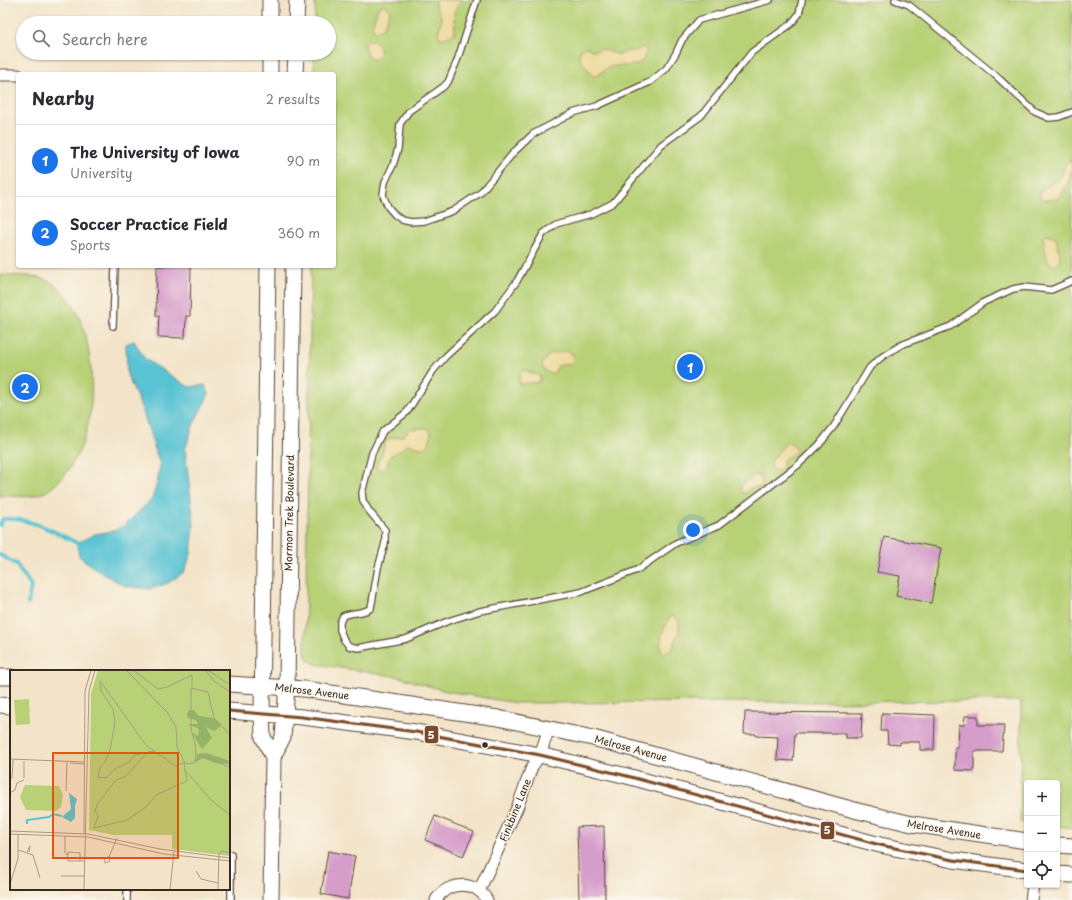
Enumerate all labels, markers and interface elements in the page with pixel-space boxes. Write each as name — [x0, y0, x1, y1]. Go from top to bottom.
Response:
search box — [16, 16, 336, 60]
icon: search — [30, 27, 52, 49]
text: Search here — [62, 27, 148, 50]
text: Nearby — [32, 85, 94, 111]
text: 2 results — [266, 89, 320, 108]
text: The University of Iowa — [70, 140, 240, 163]
text: 1 — [42, 151, 48, 170]
text: 90 m — [287, 151, 320, 170]
text: University — [70, 163, 132, 182]
text: Soccer Practice Field — [70, 212, 228, 235]
text: 2 — [40, 223, 50, 242]
text: 360 m — [277, 223, 320, 242]
text: Sports — [70, 235, 110, 254]
pin: 1 — [677, 352, 703, 382]
pin: 2 — [12, 372, 38, 402]
street label: Mormon Trek Boulevard — [280, 455, 297, 571]
your location — [683, 520, 703, 540]
inset map — [10, 670, 230, 890]
street label: Melrose Avenue — [274, 678, 351, 703]
line badge: 5 — [424, 725, 439, 744]
text: 5 — [427, 726, 435, 743]
street label: Melrose Avenue — [593, 731, 670, 765]
unlabelled marker — [480, 740, 490, 750]
street label: Finkbine Lane — [495, 776, 534, 844]
map controls — [1024, 780, 1060, 888]
button: + — [1024, 780, 1060, 816]
street label: Melrose Avenue — [906, 815, 983, 842]
button: − — [1024, 816, 1060, 852]
line badge: 5 — [820, 821, 835, 840]
text: 5 — [823, 821, 831, 838]
button: locate — [1024, 852, 1060, 888]

